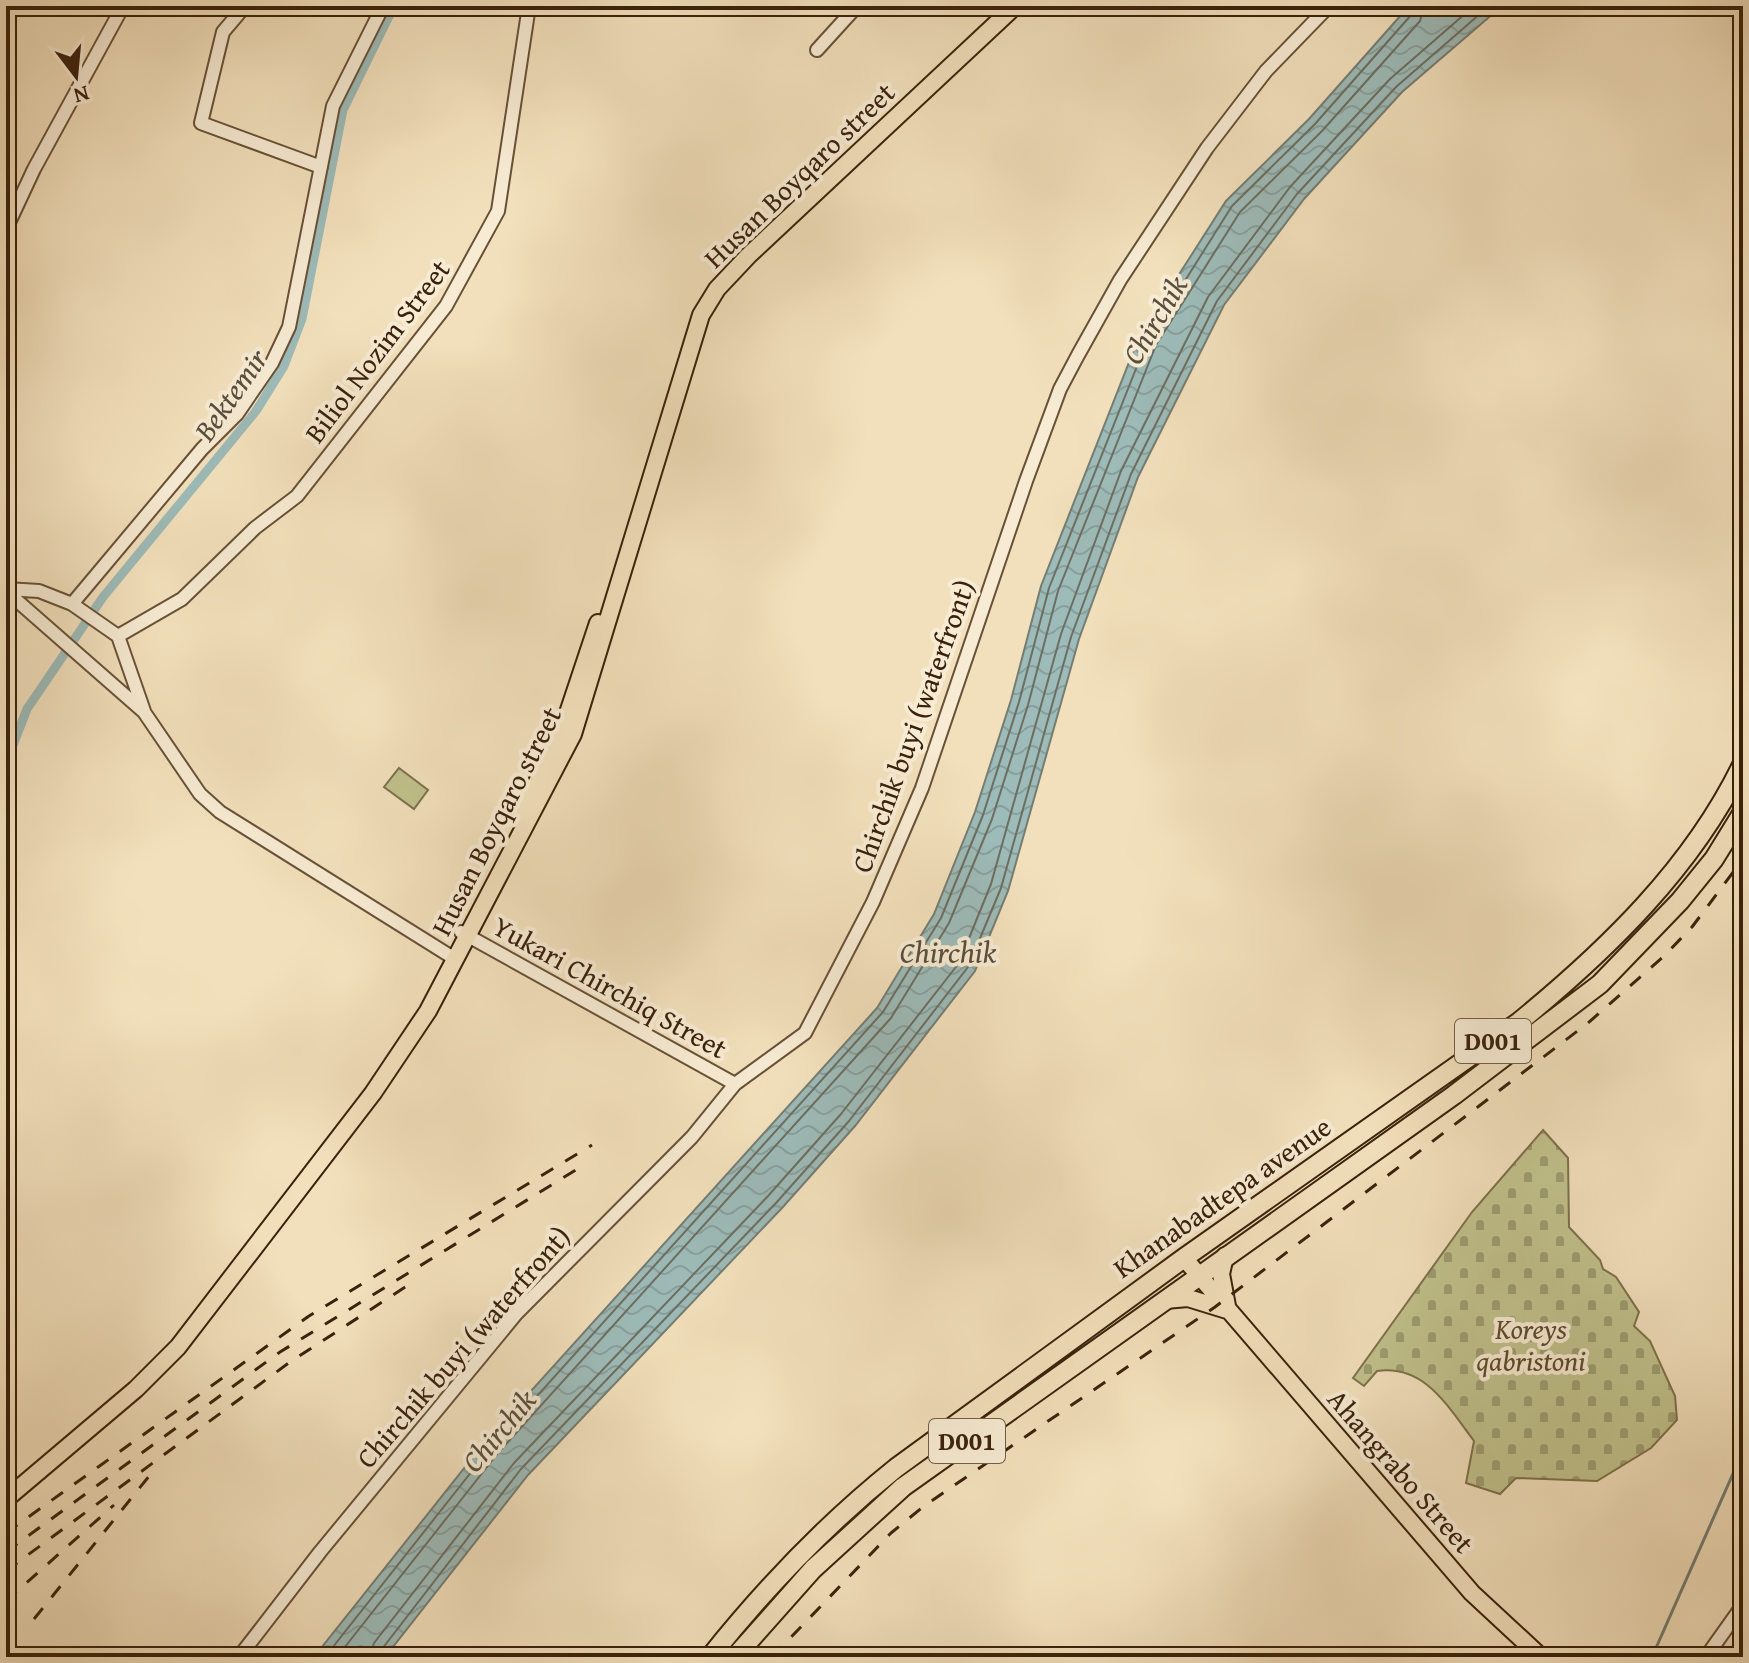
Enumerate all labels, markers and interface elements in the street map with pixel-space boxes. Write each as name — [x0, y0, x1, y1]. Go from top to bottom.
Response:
north arrow — [36, 36, 116, 116]
street label: Husan Boyqaro street — [694, 72, 904, 277]
text: N — [70, 78, 93, 113]
street label: Biliol Nozim Street — [294, 250, 459, 451]
water label: Chirchik — [1110, 267, 1198, 372]
water label: Bektemir — [182, 339, 278, 450]
street label: Chirchik buyi (waterfront) — [840, 574, 985, 878]
street label: Husan Boyqaro street — [420, 699, 571, 942]
street label: Yukari Chirchiq Street — [486, 905, 735, 1068]
water label: Chirchik — [900, 930, 996, 974]
road number: D001 — [1455, 1019, 1531, 1063]
street label: Khanabadtepa avenue — [1104, 1106, 1339, 1287]
street label: Chirchik buyi (waterfront) — [349, 1219, 577, 1475]
park label: Koreys qabristoni — [1477, 1308, 1585, 1381]
street label: Ahangrabo Street — [1318, 1380, 1484, 1562]
water label: Chirchik — [454, 1383, 544, 1479]
road number: D001 — [929, 1419, 1005, 1463]

